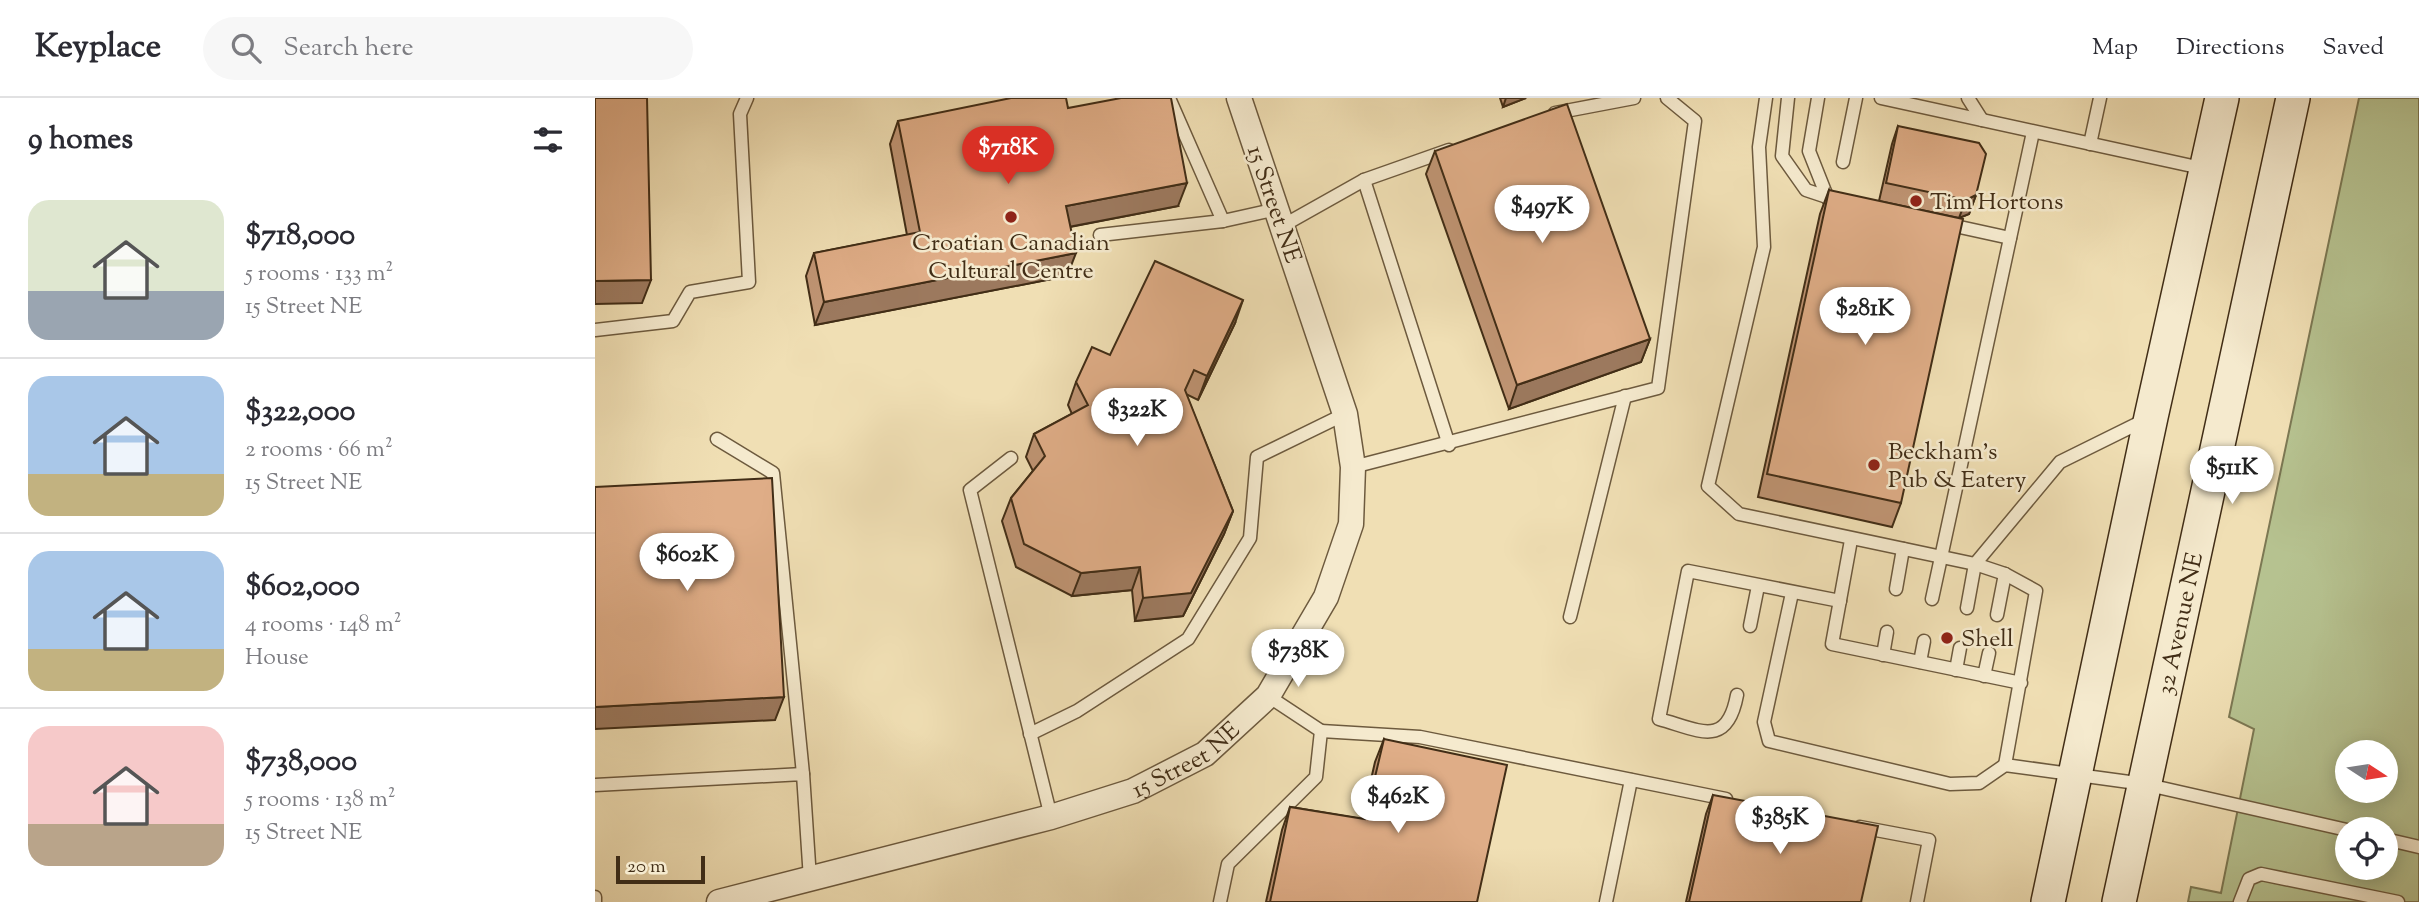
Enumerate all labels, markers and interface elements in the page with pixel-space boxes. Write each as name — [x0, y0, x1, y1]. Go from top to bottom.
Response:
search box — [203, 17, 693, 80]
text: Keyplace — [35, 24, 161, 72]
icon: search — [227, 29, 265, 67]
text: Search here — [283, 30, 414, 67]
text: Map — [2092, 31, 2138, 65]
text: Directions — [2176, 31, 2284, 65]
text: Saved — [2322, 31, 2384, 65]
text: 9 homes — [28, 119, 133, 162]
icon: filters — [529, 121, 567, 159]
pin: $718K — [959, 126, 1057, 186]
text: $718K — [978, 132, 1038, 165]
street label: 15 Street NE — [1237, 141, 1309, 268]
pin: $497K — [1493, 186, 1591, 245]
place label: Tim Hortons — [1930, 186, 2064, 220]
text: $497K — [1511, 191, 1574, 224]
marker: Tim Hortons — [1908, 193, 1924, 209]
marker: Croatian Canadian Cultural Centre — [1003, 209, 1019, 225]
text: $718,000 — [245, 215, 355, 258]
place label: Croatian Canadian Cultural Centre — [912, 227, 1110, 289]
icon: home — [84, 228, 168, 312]
text: 5 rooms · 133 m² — [245, 258, 393, 291]
pin: $281K — [1816, 288, 1914, 347]
text: 15 Street NE — [245, 291, 362, 324]
text: $281K — [1836, 293, 1895, 326]
pin: $322K — [1088, 388, 1186, 448]
text: $322,000 — [245, 391, 355, 434]
text: $322K — [1107, 394, 1167, 427]
icon: home — [84, 404, 168, 488]
text: 2 rooms · 66 m² — [245, 434, 393, 467]
place label: Beckham's Pub & Eatery — [1888, 436, 2027, 498]
pin: $511K — [2183, 446, 2281, 506]
text: $511K — [2206, 452, 2258, 485]
marker: Beckham's Pub & Eatery — [1866, 457, 1882, 473]
text: 15 Street NE — [245, 467, 362, 500]
pin: $602K — [638, 533, 736, 593]
text: $602K — [655, 539, 719, 572]
street label: 32 Avenue NE — [2149, 549, 2213, 698]
text: $602,000 — [245, 566, 360, 609]
icon: home — [84, 579, 168, 663]
text: 4 rooms · 148 m² — [245, 609, 402, 642]
place label: Shell — [1961, 623, 2014, 657]
pin: $738K — [1249, 630, 1347, 689]
marker: Shell — [1939, 630, 1955, 646]
text: $738K — [1267, 635, 1329, 668]
text: House — [245, 642, 309, 675]
street label: 15 Street NE — [1126, 715, 1249, 808]
north arrow — [2335, 740, 2397, 803]
map controls — [2335, 740, 2398, 880]
text: $738,000 — [245, 741, 357, 784]
icon: home — [84, 754, 168, 838]
pin: $462K — [1349, 776, 1447, 835]
text: $462K — [1367, 781, 1429, 814]
text: 5 rooms · 138 m² — [245, 784, 396, 817]
pin: $385K — [1731, 796, 1829, 856]
text: $385K — [1751, 802, 1809, 835]
text: 15 Street NE — [245, 817, 362, 850]
button: locate — [2335, 817, 2398, 880]
scale bar — [616, 853, 705, 885]
text: 20 m — [627, 854, 666, 881]

